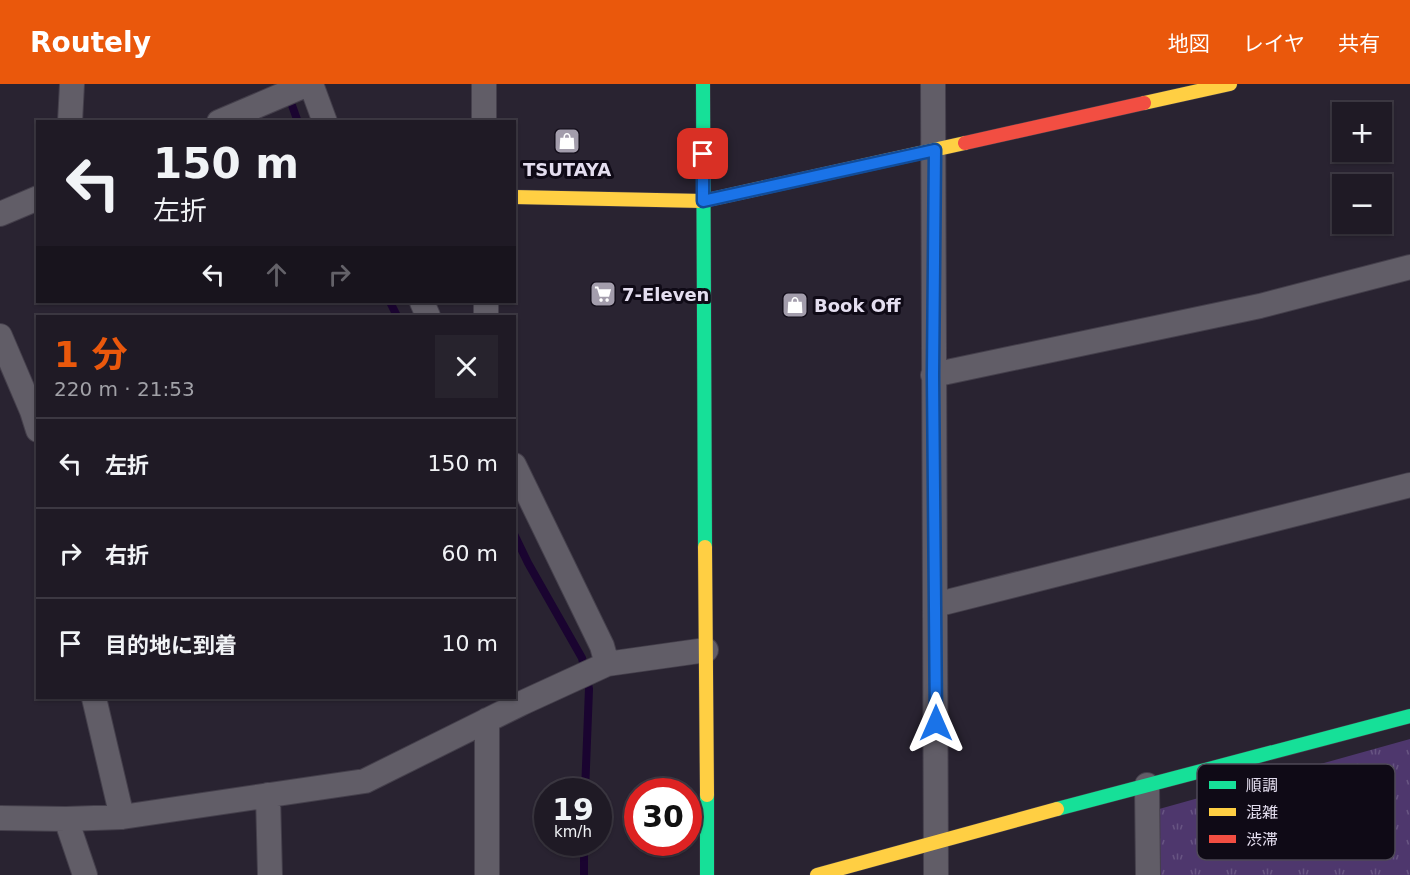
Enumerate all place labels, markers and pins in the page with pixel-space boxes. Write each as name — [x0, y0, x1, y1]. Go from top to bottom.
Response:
shop icon: TSUTAYA — [552, 126, 582, 156]
pin — [677, 128, 728, 179]
place label: TSUTAYA — [523, 159, 611, 180]
supermarket icon: 7-Eleven — [588, 279, 618, 309]
place label: 7-Eleven — [622, 284, 709, 305]
shop icon: Book Off — [780, 290, 810, 320]
place label: Book Off — [814, 295, 901, 316]

